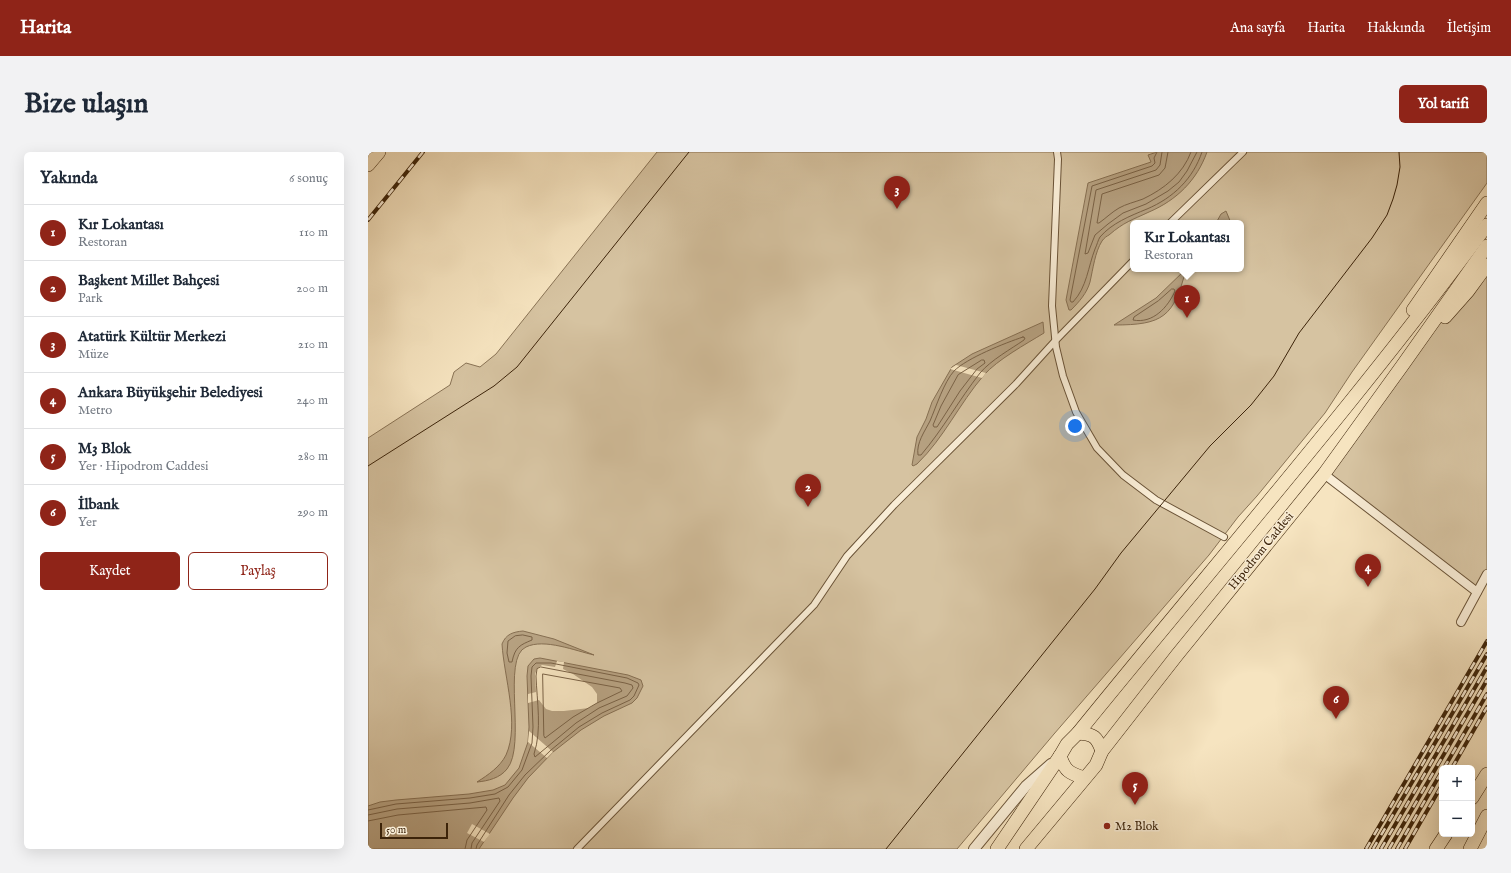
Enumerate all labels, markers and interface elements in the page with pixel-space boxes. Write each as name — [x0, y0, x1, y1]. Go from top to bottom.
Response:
text: Harita — [20, 16, 71, 40]
text: Ana sayfa — [1230, 19, 1285, 37]
text: Harita — [1307, 19, 1345, 37]
text: Hakkında — [1367, 19, 1425, 37]
text: İletişim — [1447, 19, 1491, 37]
button: Yol tarifi — [1399, 85, 1487, 123]
text: Bize ulaşın — [24, 87, 148, 122]
text: Yakında — [40, 168, 98, 189]
text: 6 sonuç — [289, 170, 328, 187]
pin: 3 — [884, 176, 910, 209]
text: Kır Lokantası — [78, 215, 164, 234]
popup — [1130, 220, 1244, 272]
text: 1 — [51, 224, 55, 241]
text: 110 m — [299, 224, 328, 241]
text: Kır Lokantası — [1144, 228, 1230, 247]
text: Restoran — [78, 234, 127, 251]
text: Restoran — [1144, 247, 1193, 264]
text: Başkent Millet Bahçesi — [78, 271, 219, 290]
text: 2 — [50, 280, 56, 297]
text: 200 m — [296, 280, 328, 297]
pin: 1 — [1174, 285, 1200, 318]
text: Park — [78, 290, 103, 307]
text: Atatürk Kültür Merkezi — [78, 327, 226, 346]
text: 3 — [51, 336, 55, 353]
text: 210 m — [298, 336, 328, 353]
text: Müze — [78, 346, 109, 363]
text: Ankara Büyükşehir Belediyesi — [78, 383, 263, 402]
text: 4 — [50, 392, 56, 409]
text: 240 m — [296, 392, 328, 409]
text: Metro — [78, 402, 112, 419]
your location — [1065, 416, 1085, 436]
text: M3 Blok — [78, 439, 131, 458]
text: 5 — [51, 448, 55, 465]
text: 280 m — [298, 448, 328, 465]
text: Yer · Hipodrom Caddesi — [78, 458, 208, 475]
pin: 2 — [795, 474, 821, 507]
text: İlbank — [78, 495, 119, 514]
text: 6 — [50, 504, 56, 521]
text: 290 m — [297, 504, 328, 521]
street label: Hipodrom Caddesi — [1225, 509, 1298, 593]
text: Yer — [78, 514, 97, 531]
button: Kaydet — [40, 552, 180, 590]
button: Paylaş — [188, 552, 328, 590]
pin: 4 — [1355, 554, 1381, 587]
pin: 6 — [1323, 686, 1349, 719]
map controls — [1439, 765, 1475, 837]
button: + — [1439, 765, 1475, 801]
pin: 5 — [1122, 772, 1148, 805]
button: − — [1439, 801, 1475, 837]
place label: M2 Blok — [1115, 819, 1159, 834]
scale bar — [380, 821, 448, 840]
marker: M2 Blok — [1102, 821, 1112, 831]
text: 50 m — [386, 823, 406, 837]

